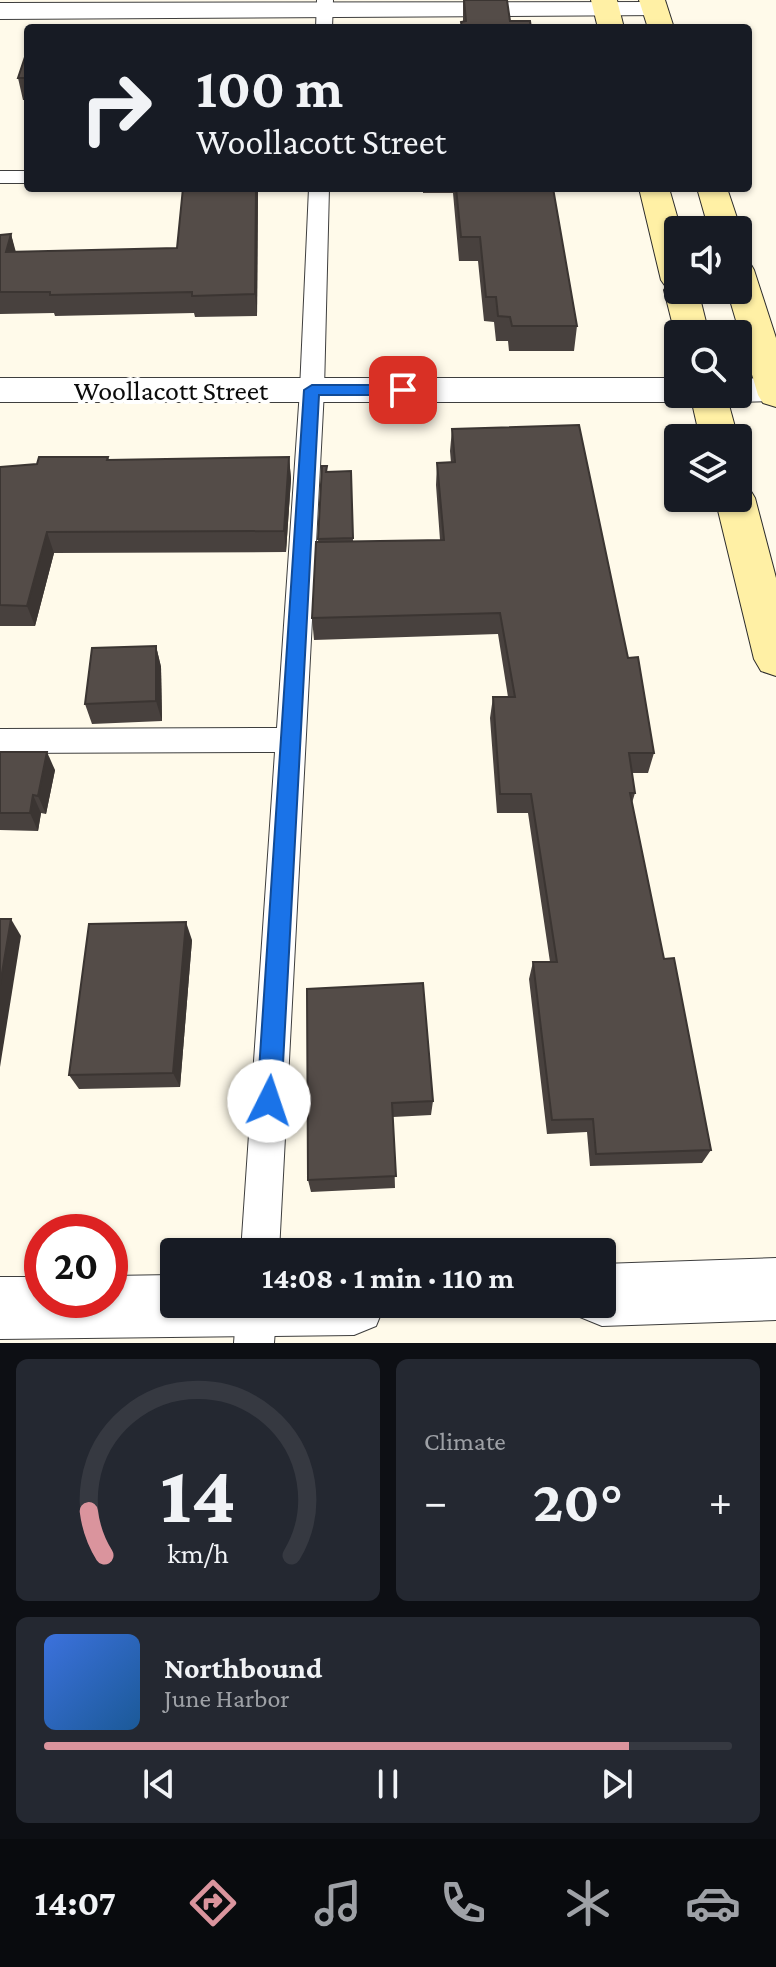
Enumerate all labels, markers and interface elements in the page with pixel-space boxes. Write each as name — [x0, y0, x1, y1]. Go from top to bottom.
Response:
icon: right — [64, 56, 168, 160]
text: 100 m — [196, 57, 343, 119]
text: Woollacott Street — [196, 122, 446, 162]
map controls — [664, 216, 752, 512]
button: sound — [664, 216, 752, 304]
button: search — [664, 320, 752, 408]
pin — [369, 356, 437, 424]
icon: arrive — [381, 368, 425, 412]
street label: Woollacott Street — [74, 375, 269, 406]
button: layers — [664, 424, 752, 512]
position arrow — [227, 1059, 311, 1143]
speed limit sign: 20 — [24, 1214, 128, 1318]
text: 14:08 · 1 min · 110 m — [262, 1261, 514, 1294]
text: Climate — [424, 1427, 506, 1456]
text: 14 — [160, 1447, 236, 1540]
text: 20° — [533, 1467, 623, 1534]
text: − — [424, 1477, 447, 1525]
text: + — [709, 1477, 732, 1525]
text: km/h — [167, 1537, 229, 1569]
text: Northbound — [164, 1651, 322, 1684]
text: June Harbor — [164, 1684, 290, 1713]
icon: previous — [137, 1762, 181, 1806]
icon: pause — [366, 1762, 410, 1806]
icon: next — [595, 1762, 639, 1806]
icon: directions — [185, 1875, 241, 1931]
icon: music — [310, 1875, 366, 1931]
icon: phone — [435, 1875, 491, 1931]
icon: climate — [560, 1875, 616, 1931]
icon: car — [685, 1875, 741, 1931]
text: 14:07 — [35, 1883, 116, 1923]

